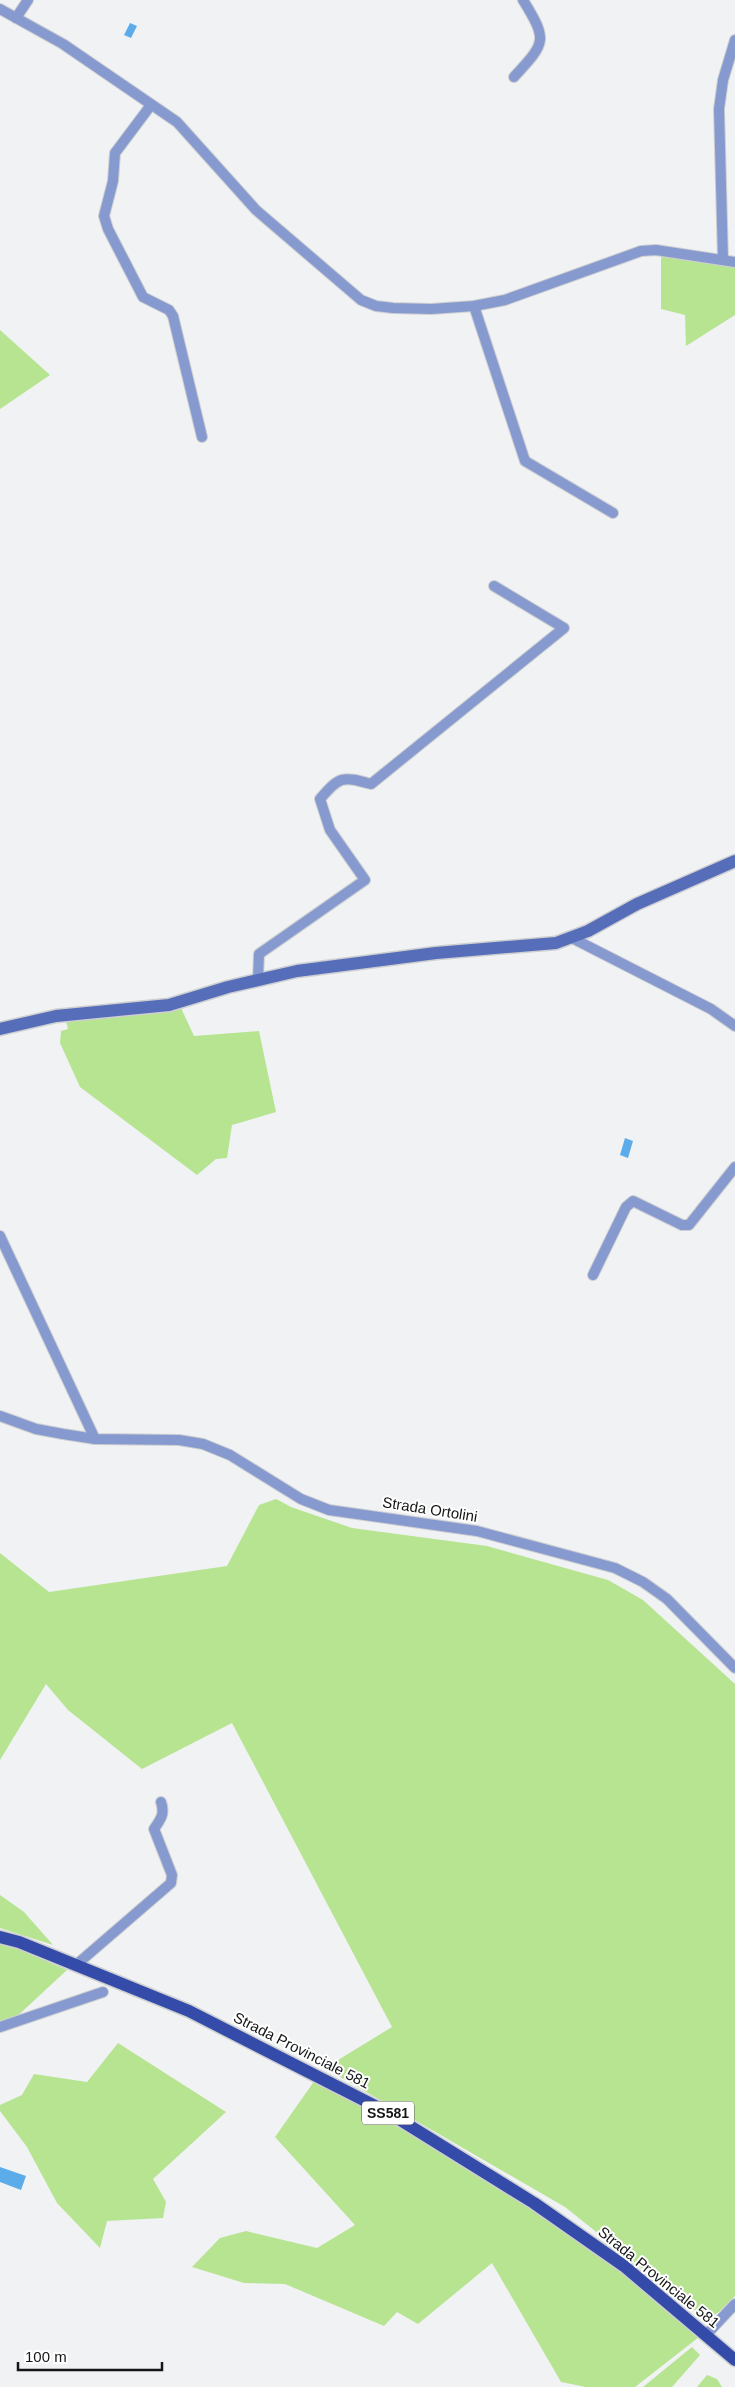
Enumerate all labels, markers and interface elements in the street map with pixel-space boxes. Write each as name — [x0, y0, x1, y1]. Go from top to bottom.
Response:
street label: Strada Ortolini — [381, 1493, 479, 1525]
street label: Strada Provinciale 581 — [231, 2008, 373, 2092]
road number: SS581 — [362, 2102, 414, 2124]
street label: Strada Provinciale 581 — [595, 2223, 723, 2331]
scale bar — [18, 2340, 161, 2372]
text: 100 m — [25, 2348, 67, 2365]

